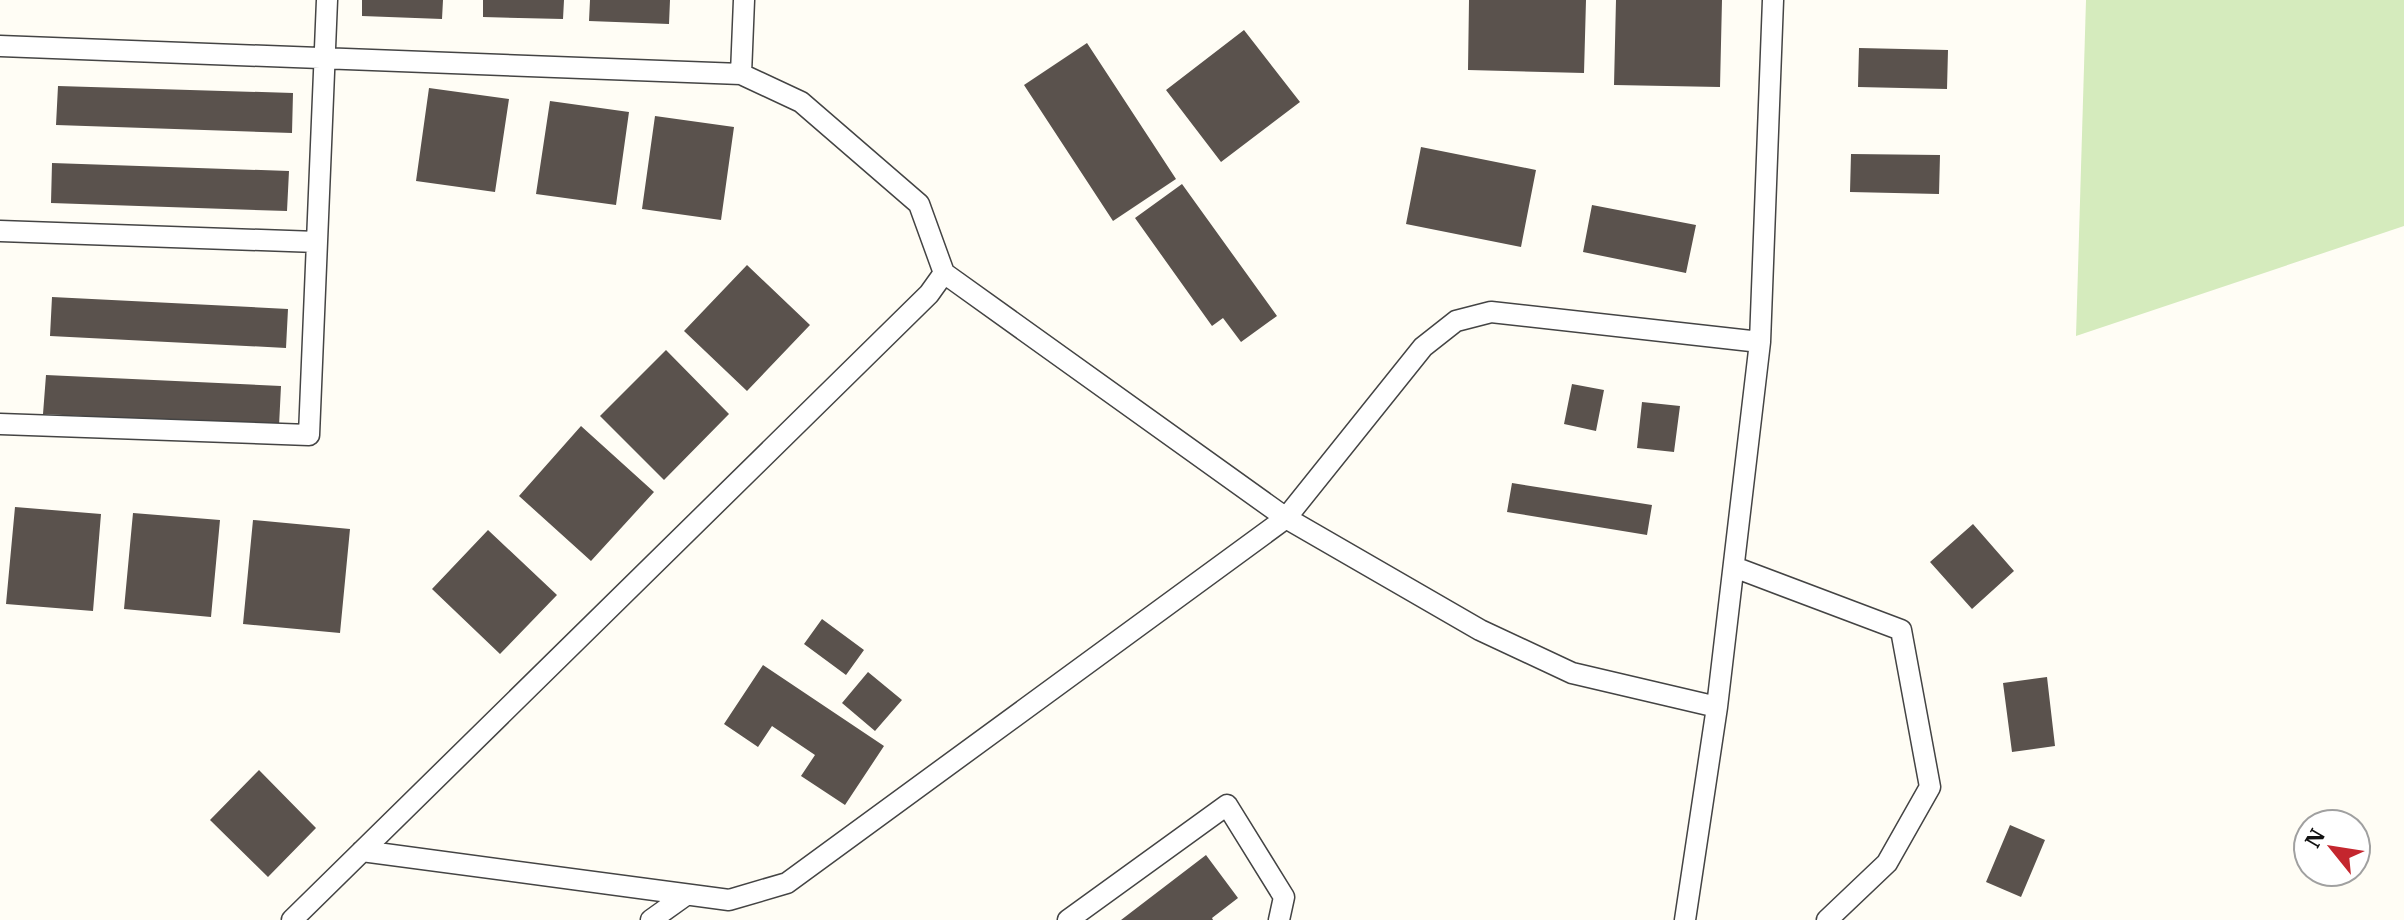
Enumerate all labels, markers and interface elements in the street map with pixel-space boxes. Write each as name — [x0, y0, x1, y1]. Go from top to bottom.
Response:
north arrow — [2292, 808, 2372, 888]
text: N — [2297, 823, 2331, 853]

